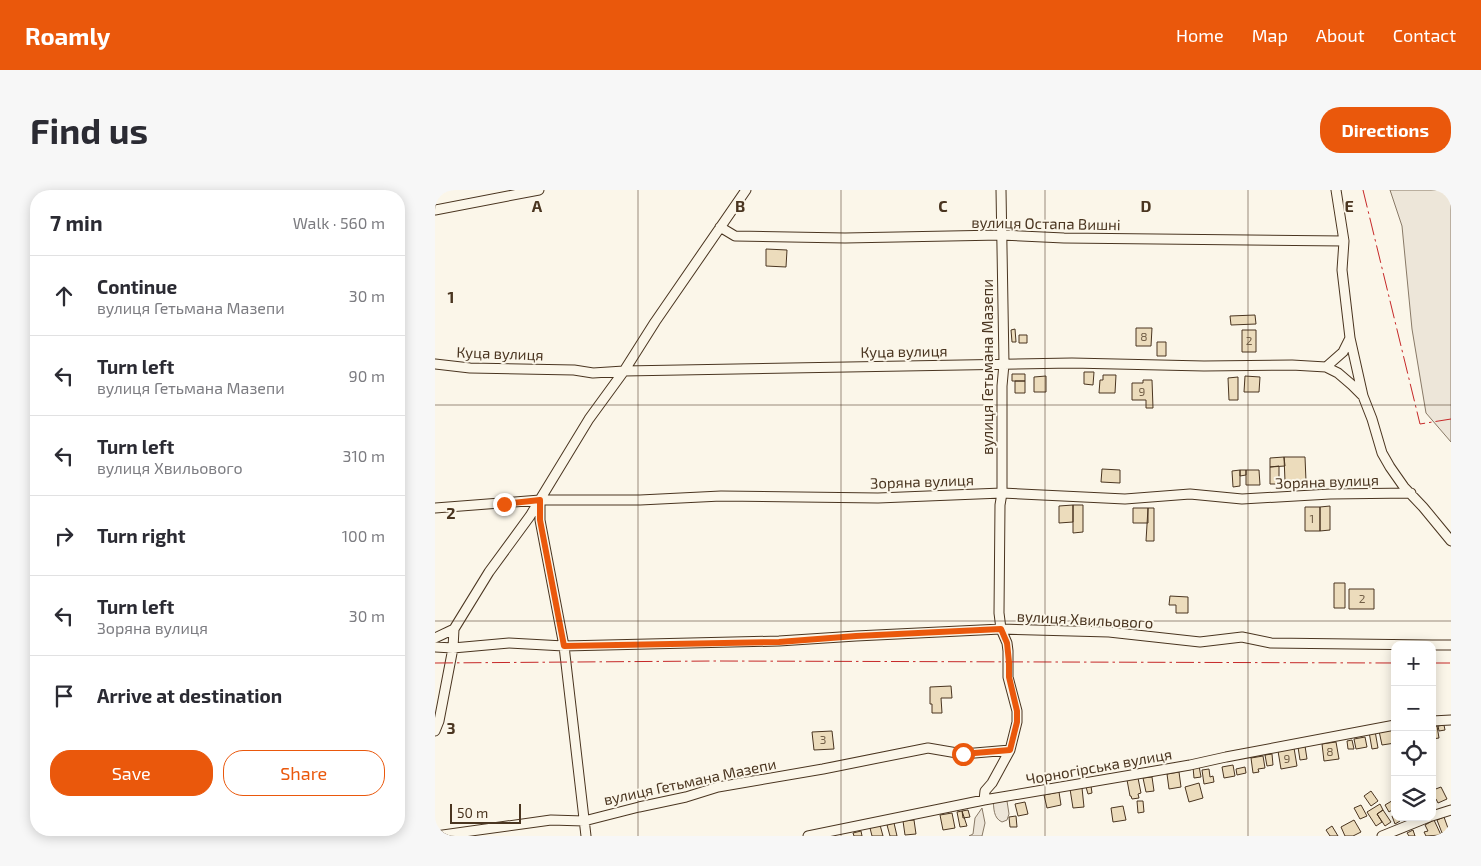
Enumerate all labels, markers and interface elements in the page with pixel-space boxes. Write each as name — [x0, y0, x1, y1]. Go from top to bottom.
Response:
text: Roamly — [25, 21, 110, 50]
text: Home — [1176, 24, 1224, 46]
text: Map — [1252, 24, 1288, 46]
text: About — [1316, 24, 1365, 46]
text: Contact — [1393, 24, 1456, 46]
button: Directions — [1320, 107, 1451, 153]
text: Find us — [30, 109, 148, 151]
text: A — [532, 196, 543, 215]
text: B — [735, 196, 745, 215]
text: C — [938, 196, 948, 215]
text: D — [1141, 196, 1152, 215]
text: E — [1344, 196, 1354, 215]
text: 7 min — [50, 210, 103, 235]
text: Walk · 560 m — [293, 213, 385, 232]
street label: вулиця Остапа Вишні — [971, 213, 1121, 234]
text: Continue — [97, 275, 177, 298]
street label: вулиця Гетьмана Мазепи — [978, 279, 997, 455]
icon: ahead — [50, 282, 78, 310]
text: 30 m — [349, 286, 385, 305]
text: 1 — [448, 287, 454, 306]
text: вулиця Гетьмана Мазепи — [97, 298, 285, 317]
house number: 8 — [1140, 329, 1148, 343]
house number: 2 — [1246, 333, 1253, 347]
street label: Куца вулиця — [860, 341, 948, 362]
street label: Куца вулиця — [456, 342, 544, 365]
text: Turn left — [97, 355, 174, 378]
icon: left — [50, 362, 78, 390]
text: 90 m — [349, 366, 385, 385]
text: вулиця Гетьмана Мазепи — [97, 378, 285, 397]
house number: 9 — [1139, 384, 1146, 398]
text: Turn left — [97, 435, 174, 458]
icon: left — [50, 442, 78, 470]
text: 310 m — [343, 446, 385, 465]
text: вулиця Хвильового — [97, 458, 243, 477]
street label: Зоряна вулиця — [870, 470, 974, 493]
street label: Зоряна вулиця — [1275, 470, 1379, 493]
route end — [493, 493, 516, 516]
text: 2 — [446, 503, 456, 522]
house number: 1 — [1310, 511, 1314, 525]
icon: right — [50, 522, 78, 550]
text: Turn right — [97, 524, 185, 547]
text: 100 m — [342, 526, 385, 545]
house number: 2 — [1359, 591, 1366, 605]
text: Turn left — [97, 595, 174, 618]
icon: left — [50, 602, 78, 630]
text: 30 m — [349, 606, 385, 625]
street label: вулиця Хвильового — [1016, 606, 1154, 633]
text: Зоряна вулиця — [97, 618, 208, 637]
map controls — [1391, 641, 1436, 821]
button: + — [1391, 641, 1436, 686]
icon: arrive — [50, 682, 78, 710]
text: Arrive at destination — [97, 684, 282, 707]
button: − — [1391, 686, 1436, 731]
text: 3 — [446, 718, 456, 737]
button: locate — [1391, 731, 1436, 776]
house number: 3 — [820, 732, 826, 746]
route start — [952, 743, 975, 766]
street label: Чорногірська вулиця — [1024, 744, 1174, 789]
house number: 8 — [1326, 744, 1334, 758]
button: Save — [50, 750, 213, 796]
button: Share — [223, 750, 385, 796]
house number: 9 — [1284, 751, 1291, 765]
street label: вулиця Гетьмана Мазепи — [602, 754, 778, 809]
button: layers — [1391, 776, 1436, 821]
scale bar — [450, 801, 521, 824]
text: 50 m — [457, 804, 488, 821]

